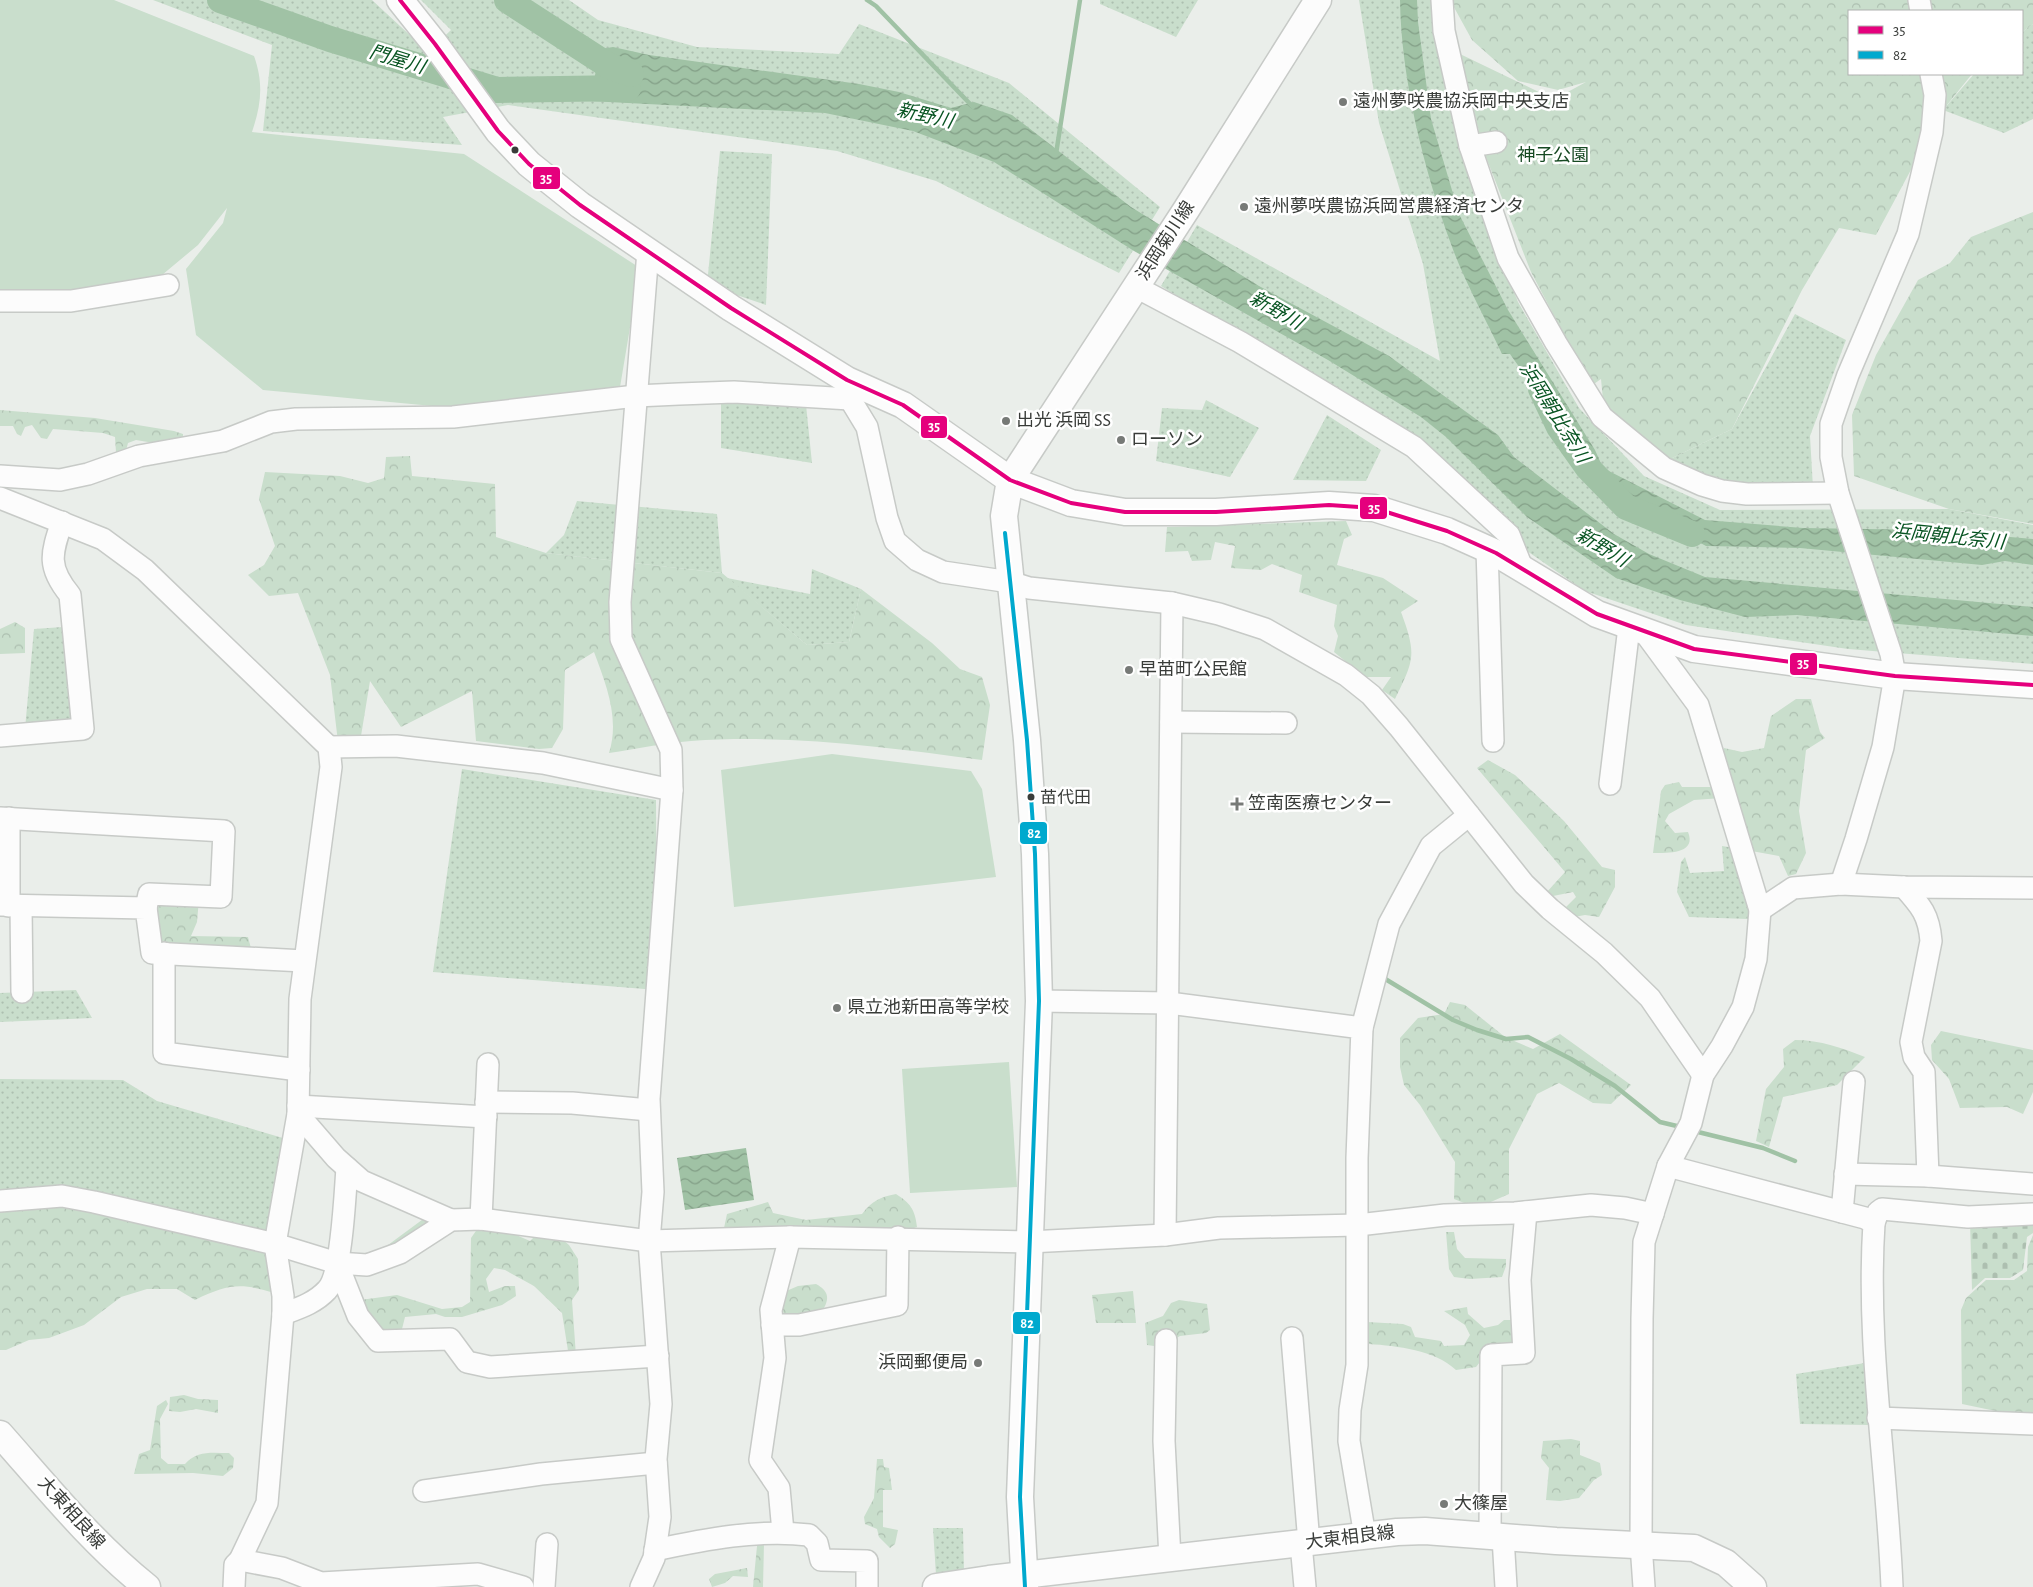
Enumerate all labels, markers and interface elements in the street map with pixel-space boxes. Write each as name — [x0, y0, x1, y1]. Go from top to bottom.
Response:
legend — [1848, 10, 2023, 75]
text: 35 — [1893, 23, 1905, 38]
water label: 門屋川 — [367, 42, 429, 78]
text: 82 — [1893, 48, 1907, 63]
place label: 遠州夢咲農協浜岡中央支店 — [1353, 91, 1569, 111]
marker: 遠州夢咲農協浜岡中央支店 — [1337, 96, 1349, 108]
water label: 新野川 — [895, 99, 957, 132]
unlabelled marker — [510, 145, 520, 155]
park label: 神子公園 — [1517, 146, 1589, 165]
line badge: 35 — [532, 166, 561, 190]
text: 35 — [540, 172, 552, 186]
place label: 遠州夢咲農協浜岡営農経済センタ — [1254, 196, 1524, 216]
street label: 浜岡菊川線 — [1132, 197, 1198, 284]
marker: 遠州夢咲農協浜岡営農経済センタ — [1238, 201, 1250, 213]
water label: 新野川 — [1247, 288, 1308, 334]
water label: 浜岡朝比奈川 — [1516, 359, 1594, 468]
place label: 出光 浜岡 SS — [1016, 410, 1111, 430]
line badge: 35 — [920, 415, 948, 439]
marker: 出光 浜岡 SS — [1000, 415, 1012, 427]
text: 35 — [928, 420, 940, 434]
place label: ローソン — [1131, 431, 1203, 449]
marker: ローソン — [1115, 434, 1127, 446]
line badge: 35 — [1359, 496, 1388, 520]
text: 35 — [1368, 502, 1380, 516]
water label: 浜岡朝比奈川 — [1890, 521, 2008, 553]
water label: 新野川 — [1573, 524, 1634, 572]
line badge: 35 — [1789, 652, 1818, 676]
text: 35 — [1797, 657, 1809, 671]
place label: 早苗町公民館 — [1139, 660, 1247, 679]
marker: 早苗町公民館 — [1123, 664, 1135, 676]
place label: 苗代田 — [1040, 788, 1091, 806]
marker: 苗代田 — [1026, 792, 1036, 802]
place label: 笠南医療センター — [1248, 793, 1392, 813]
marker: 笠南医療センター — [1230, 797, 1244, 811]
line badge: 82 — [1019, 821, 1048, 845]
text: 82 — [1027, 827, 1041, 841]
place label: 県立池新田高等学校 — [847, 997, 1009, 1017]
marker: 県立池新田高等学校 — [831, 1002, 843, 1014]
line badge: 82 — [1012, 1311, 1041, 1335]
text: 82 — [1020, 1317, 1034, 1331]
place label: 浜岡郵便局 — [878, 1352, 968, 1372]
marker: 浜岡郵便局 — [972, 1357, 984, 1369]
street label: 大東相良線 — [34, 1472, 109, 1552]
place label: 大篠屋 — [1454, 1494, 1508, 1513]
marker: 大篠屋 — [1438, 1498, 1450, 1510]
street label: 大東相良線 — [1304, 1522, 1396, 1552]

